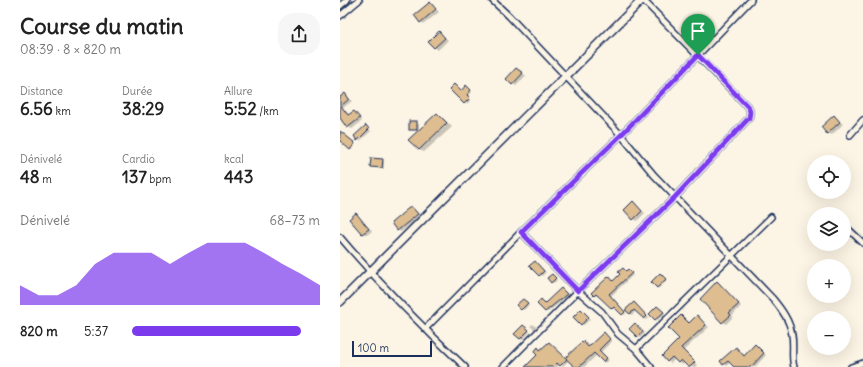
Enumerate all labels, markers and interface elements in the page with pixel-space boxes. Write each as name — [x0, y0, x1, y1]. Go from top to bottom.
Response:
text: Course du matin — [20, 12, 184, 40]
button: share — [278, 13, 320, 55]
pin — [681, 14, 715, 55]
icon: arrive — [687, 20, 709, 42]
text: 08:39 · 8 × 820 m — [20, 41, 121, 58]
text: Distance — [20, 84, 63, 98]
text: Durée — [122, 84, 152, 98]
text: Allure — [224, 84, 253, 98]
text: 6.56 — [20, 98, 53, 120]
text: 38:29 — [122, 98, 164, 120]
text: 5:52 — [224, 98, 257, 120]
text: km — [53, 104, 71, 118]
text: /km — [257, 104, 279, 118]
text: Dénivelé — [20, 152, 62, 166]
text: Cardio — [122, 152, 155, 166]
text: kcal — [224, 152, 244, 166]
map controls — [807, 155, 851, 355]
button: locate — [807, 155, 851, 199]
text: 48 — [20, 166, 40, 188]
text: 137 — [122, 166, 147, 188]
text: 443 — [224, 166, 253, 188]
text: m — [40, 172, 52, 186]
text: bpm — [147, 172, 171, 186]
button: layers — [807, 207, 851, 251]
text: Dénivelé — [20, 212, 70, 229]
text: 68–73 m — [269, 212, 320, 229]
button: + — [807, 259, 851, 303]
button: − — [807, 311, 851, 355]
text: 820 m — [20, 323, 58, 340]
text: 5:37 — [84, 323, 108, 340]
scale bar — [352, 339, 432, 358]
text: 100 m — [358, 341, 389, 355]

